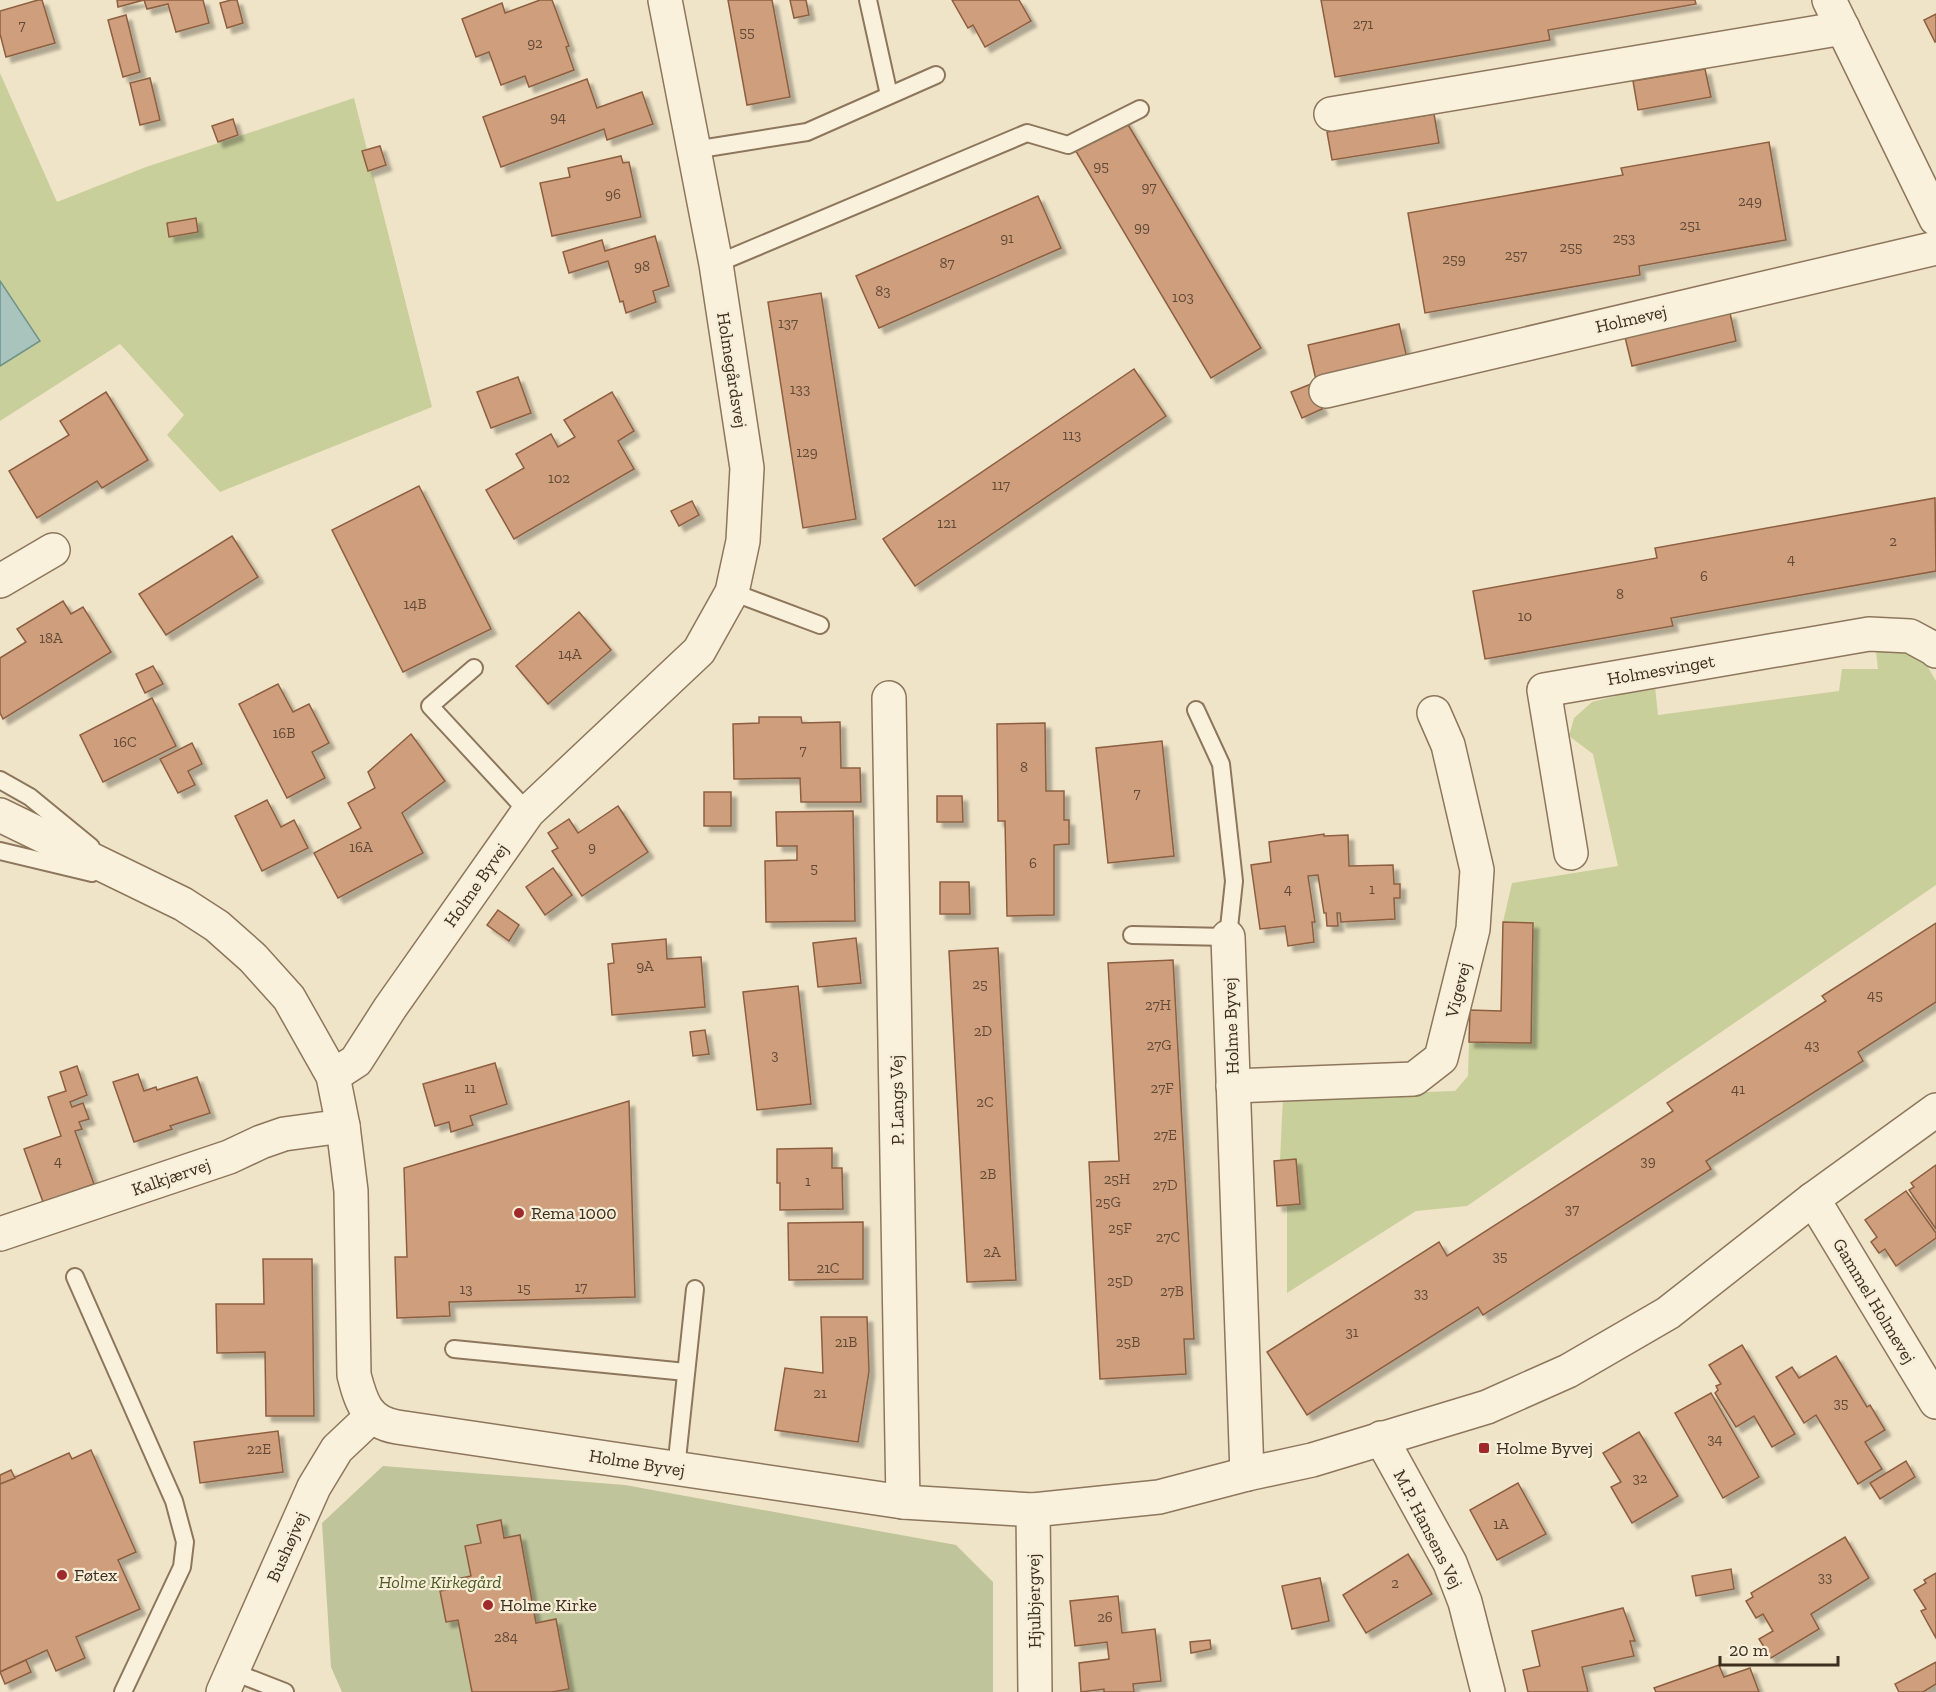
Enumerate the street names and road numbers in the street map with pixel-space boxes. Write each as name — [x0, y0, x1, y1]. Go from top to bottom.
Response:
street label: Holmevej — [1593, 300, 1669, 338]
street label: Holmegårdsvej — [712, 311, 752, 429]
street label: Holmesvinget — [1606, 650, 1717, 690]
street label: Holme Byvej — [439, 839, 513, 931]
street label: Vigevej — [1440, 960, 1475, 1021]
street label: Holme Byvej — [1218, 977, 1244, 1075]
street label: P. Langs Vej — [885, 1055, 909, 1145]
street label: Kalkjærvej — [129, 1153, 213, 1201]
street label: Gammel Holmevej — [1828, 1234, 1920, 1368]
street label: Holme Byvej — [587, 1445, 687, 1481]
street label: M.P. Hansens Vej — [1389, 1466, 1467, 1592]
street label: Bushøjvej — [262, 1508, 312, 1586]
street label: Hjulbjergvej — [1022, 1553, 1046, 1649]

